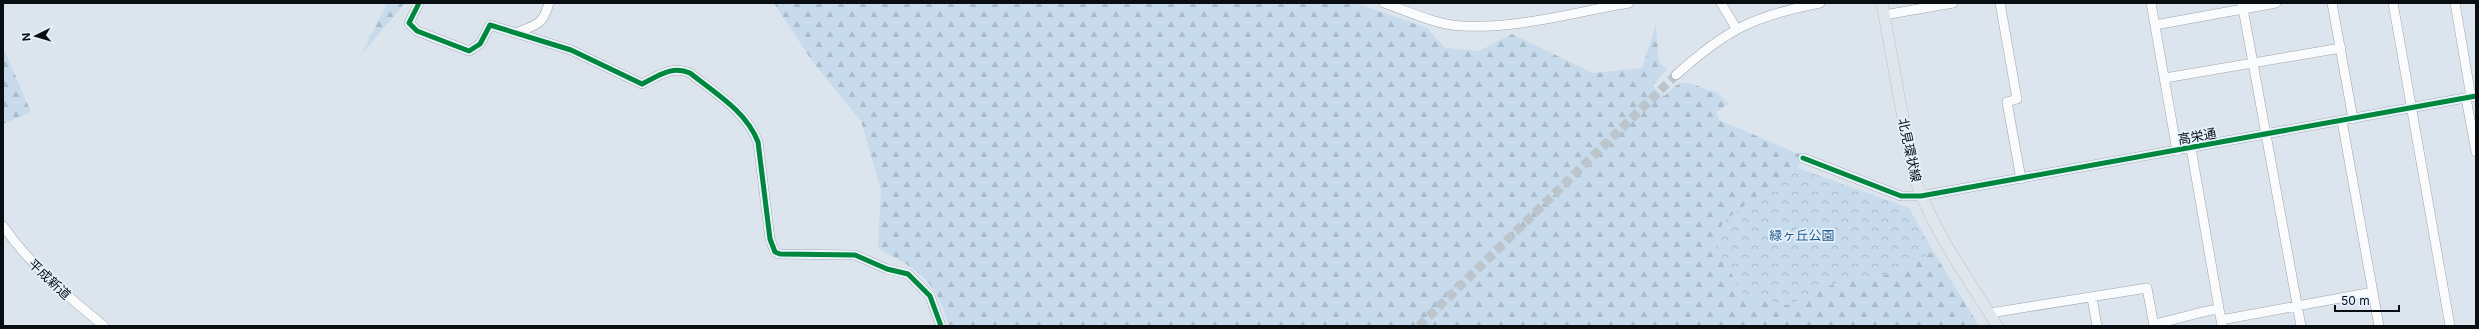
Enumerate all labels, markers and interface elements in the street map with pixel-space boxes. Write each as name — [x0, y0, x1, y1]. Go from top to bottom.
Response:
north arrow — [16, 16, 56, 56]
text: N — [19, 32, 33, 42]
street label: 北見環状線 — [1895, 117, 1925, 183]
street label: 高栄通 — [2176, 125, 2218, 147]
park label: 緑ヶ丘公園 — [1769, 227, 1835, 243]
street label: 平成新道 — [26, 255, 74, 303]
scale bar — [2335, 287, 2399, 313]
text: 50 m — [2341, 293, 2370, 308]

